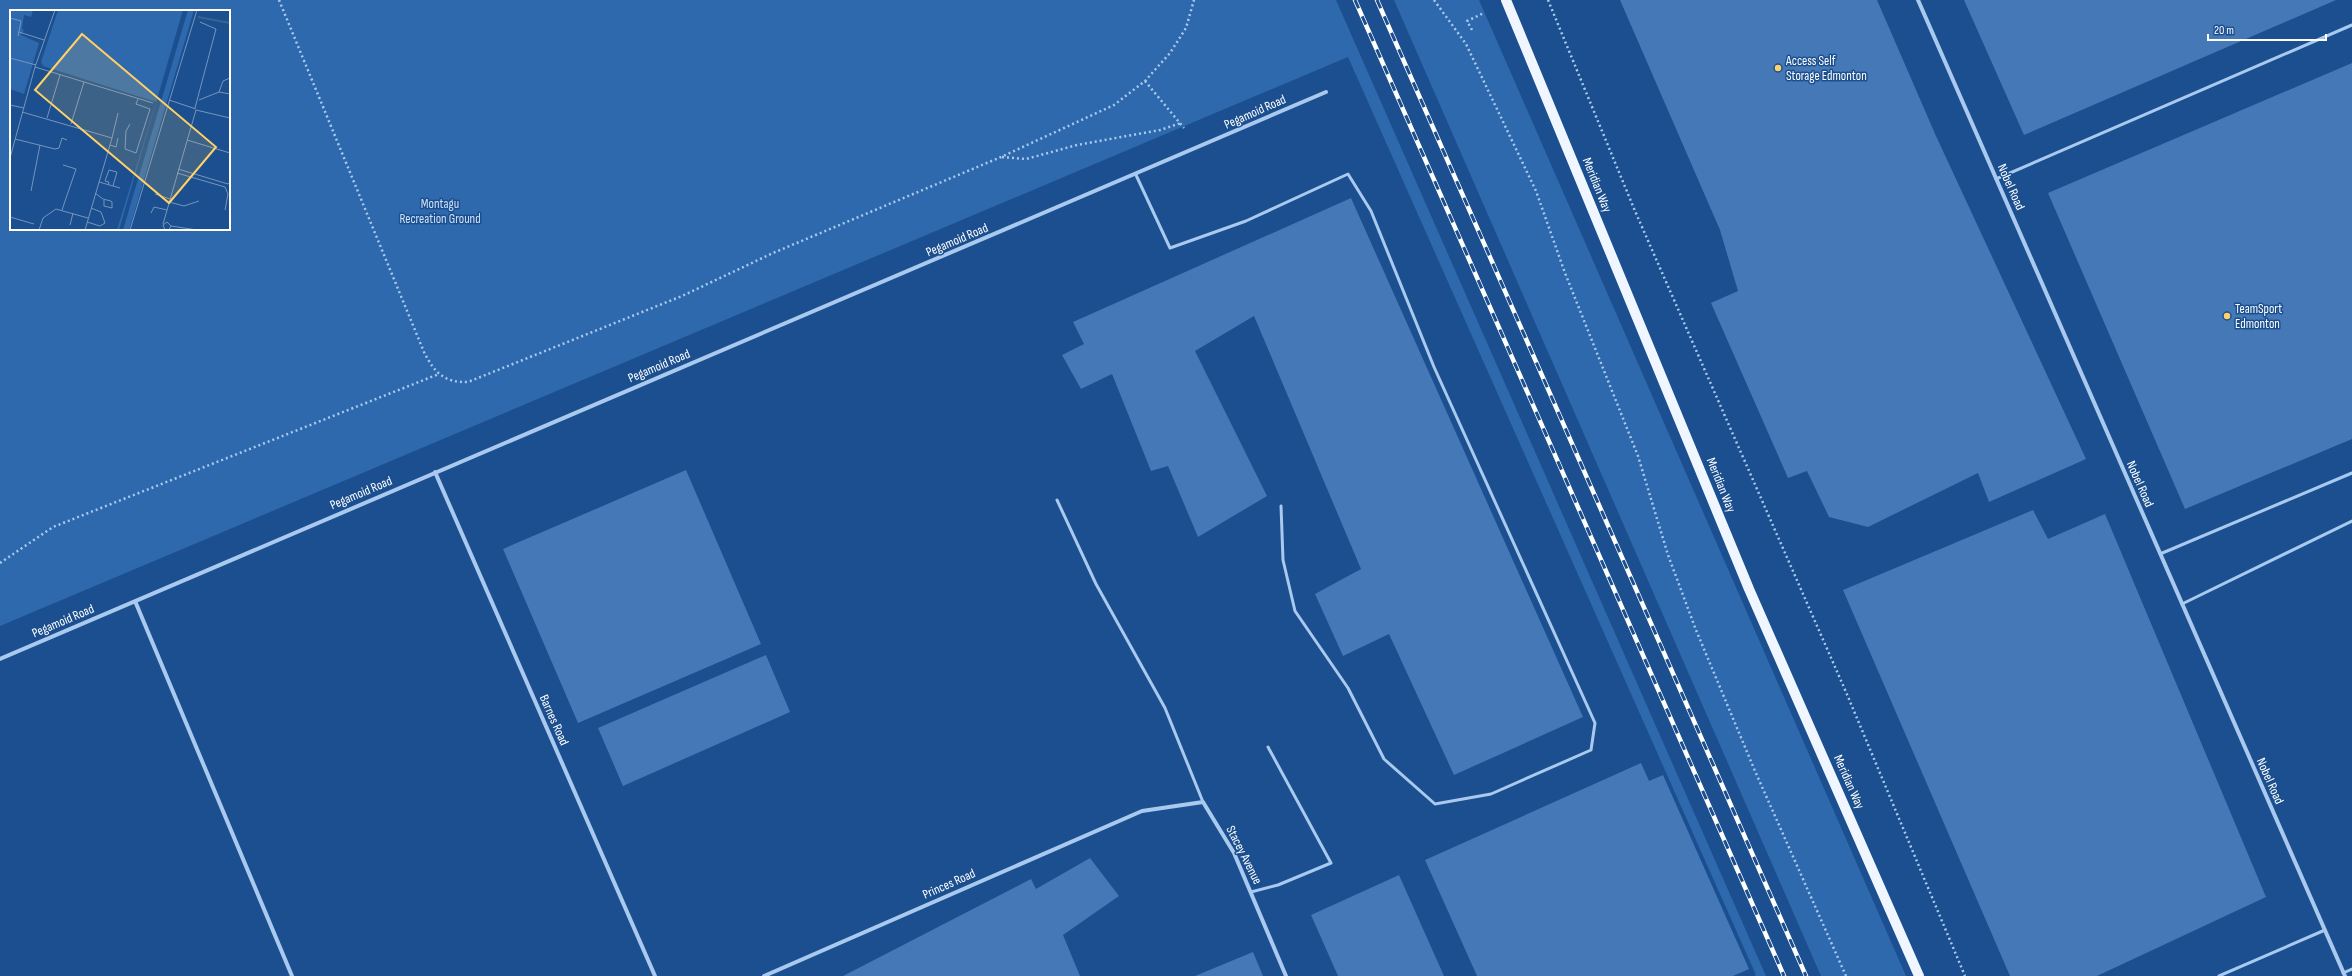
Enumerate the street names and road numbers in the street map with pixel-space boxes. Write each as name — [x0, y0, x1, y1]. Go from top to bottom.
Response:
street label: Pegamoid Road — [1222, 91, 1288, 133]
street label: Meridian Way — [1579, 155, 1615, 215]
street label: Nobel Road — [1994, 161, 2028, 213]
street label: Pegamoid Road — [923, 220, 991, 260]
street label: Pegamoid Road — [625, 346, 693, 386]
street label: Meridian Way — [1703, 455, 1739, 515]
street label: Nobel Road — [2123, 458, 2157, 510]
street label: Pegamoid Road — [327, 473, 395, 513]
street label: Pegamoid Road — [29, 601, 97, 641]
street label: Barnes Road — [536, 692, 572, 748]
street label: Meridian Way — [1830, 752, 1868, 812]
street label: Nobel Road — [2253, 755, 2287, 807]
street label: Stacey Avenue — [1222, 823, 1266, 887]
street label: Princes Road — [920, 865, 978, 903]

